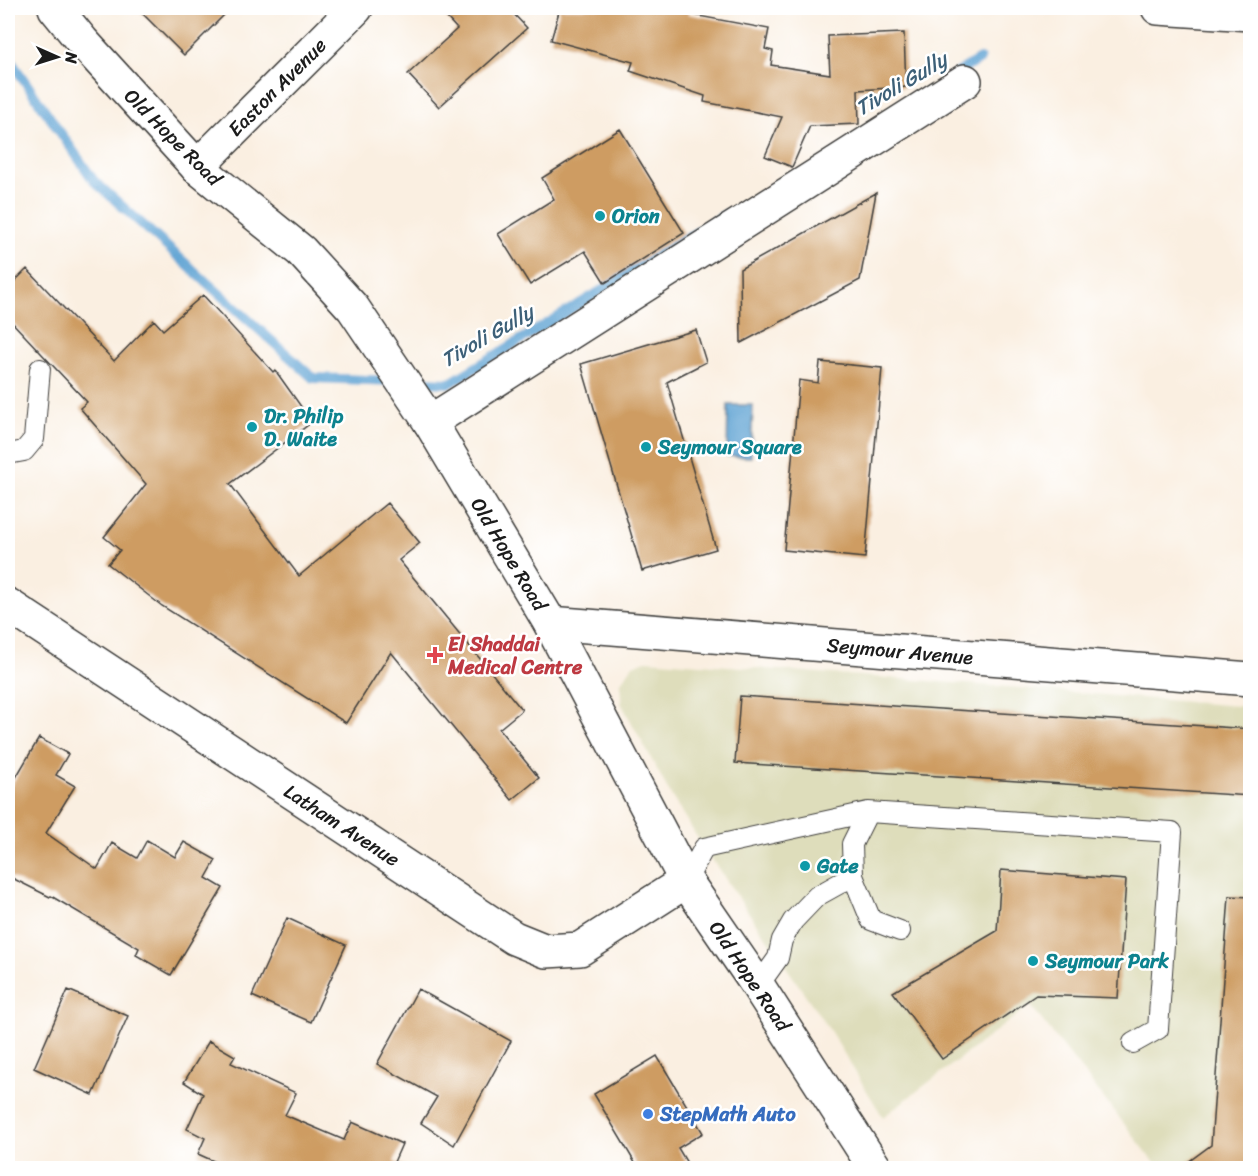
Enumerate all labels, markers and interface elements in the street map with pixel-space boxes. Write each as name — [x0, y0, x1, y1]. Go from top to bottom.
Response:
north arrow — [27, 27, 87, 87]
street label: Easton Avenue — [219, 29, 335, 145]
water label: Tivoli Gully — [847, 40, 957, 127]
text: N — [57, 50, 86, 65]
street label: Old Hope Road — [115, 80, 231, 196]
place label: Orion — [612, 199, 660, 234]
marker: Orion — [593, 209, 607, 223]
water label: Tivoli Gully — [433, 292, 544, 378]
place label: Dr. Philip D. Waite — [264, 399, 344, 457]
marker: Dr. Philip D. Waite — [245, 420, 259, 434]
place label: Seymour Square — [657, 430, 802, 465]
marker: Seymour Square — [639, 440, 653, 454]
street label: Old Hope Road — [461, 491, 557, 619]
place label: El Shaddai Medical Centre — [447, 627, 583, 685]
street label: Seymour Avenue — [825, 628, 975, 675]
marker: El Shaddai Medical Centre — [426, 646, 444, 664]
street label: Latham Avenue — [276, 775, 407, 876]
place label: Gate — [816, 849, 859, 884]
marker: Gate — [798, 859, 812, 873]
street label: Old Hope Road — [699, 914, 801, 1040]
place label: Seymour Park — [1044, 944, 1169, 979]
marker: Seymour Park — [1026, 954, 1040, 968]
place label: StepMath Auto — [659, 1097, 797, 1132]
marker: StepMath Auto — [641, 1107, 655, 1121]

